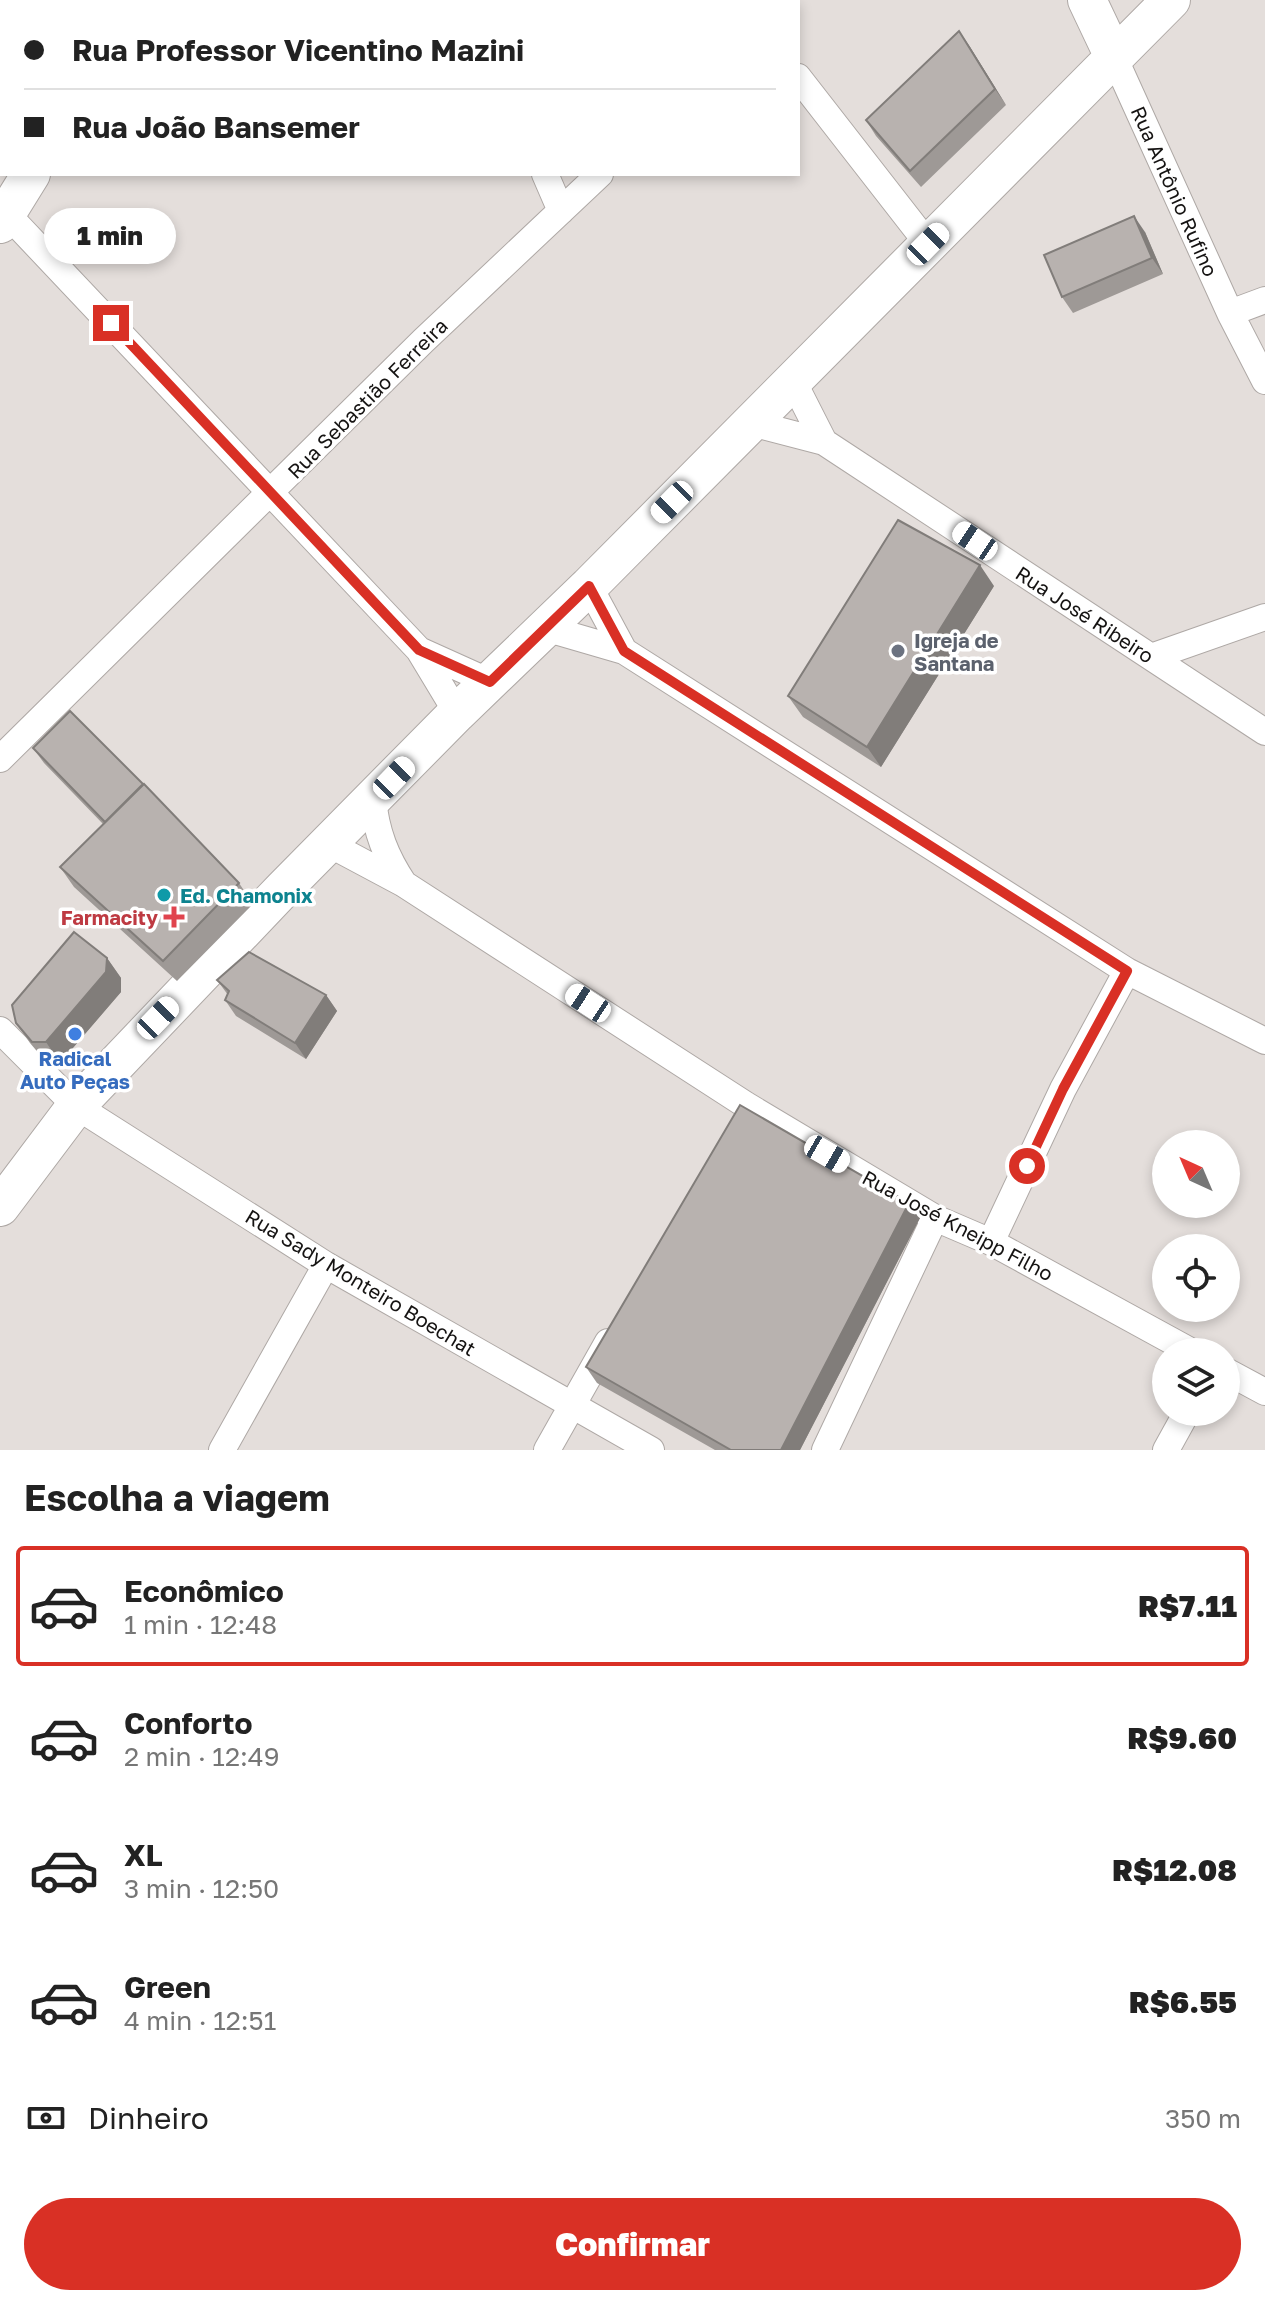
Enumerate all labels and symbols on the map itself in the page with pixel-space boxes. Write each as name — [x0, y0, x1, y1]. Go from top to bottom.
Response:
street label: Rua Antônio Rufino — [1127, 102, 1223, 280]
callout: 1 min — [45, 207, 177, 263]
car — [903, 219, 953, 269]
route end — [93, 305, 129, 341]
street label: Rua Sebastião Ferreira — [282, 313, 452, 483]
car — [647, 477, 697, 527]
car — [948, 518, 1002, 564]
street label: Rua José Ribeiro — [1011, 560, 1159, 668]
place label: Igreja de Santana — [914, 628, 999, 675]
marker: Igreja de Santana — [889, 642, 907, 660]
car — [369, 752, 419, 804]
place label: Ed. Chamonix — [180, 883, 313, 907]
marker: Ed. Chamonix — [155, 886, 173, 904]
place label: Farmacity — [61, 905, 158, 929]
marker: Farmacity — [165, 908, 183, 926]
car — [561, 980, 615, 1026]
car — [133, 992, 183, 1044]
marker: Radical Auto Peças — [66, 1025, 84, 1043]
place label: Radical Auto Peças — [20, 1046, 130, 1093]
north arrow — [1152, 1130, 1240, 1218]
car — [800, 1132, 854, 1176]
route start — [1009, 1148, 1045, 1184]
street label: Rua José Kneipp Filho — [859, 1165, 1057, 1285]
street label: Rua Sady Monteiro Boechat — [242, 1204, 480, 1360]

